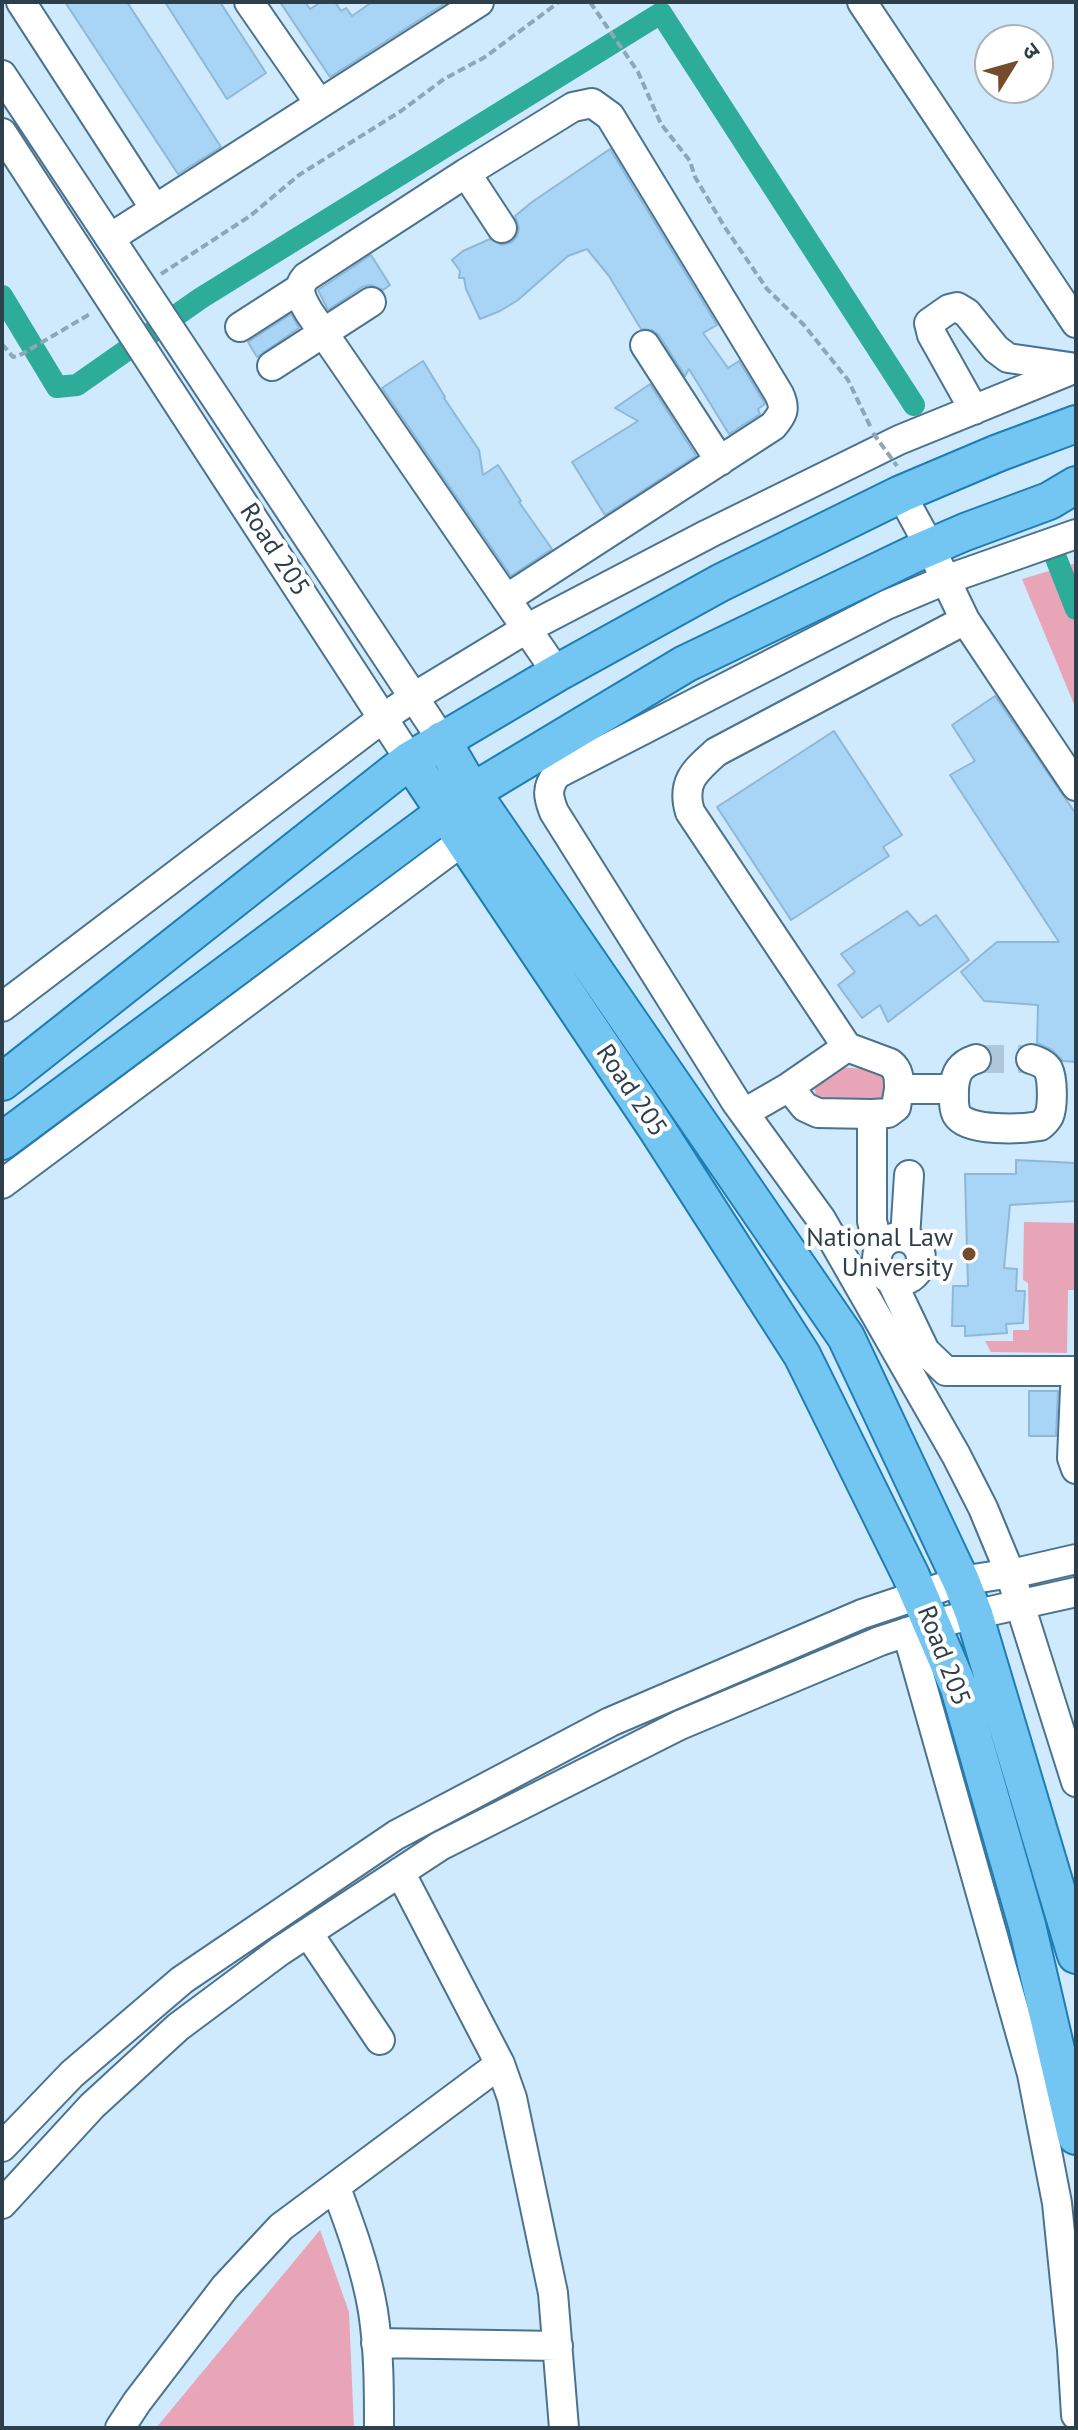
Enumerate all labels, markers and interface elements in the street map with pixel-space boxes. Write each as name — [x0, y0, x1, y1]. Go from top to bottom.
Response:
north arrow — [974, 24, 1054, 104]
text: उ — [1017, 37, 1047, 64]
street label: Road 205 — [232, 498, 316, 602]
street label: Road 205 — [589, 1039, 673, 1143]
place label: National Law University — [806, 1223, 953, 1284]
marker: National Law University — [960, 1245, 978, 1263]
street label: Road 205 — [910, 1602, 976, 1710]

